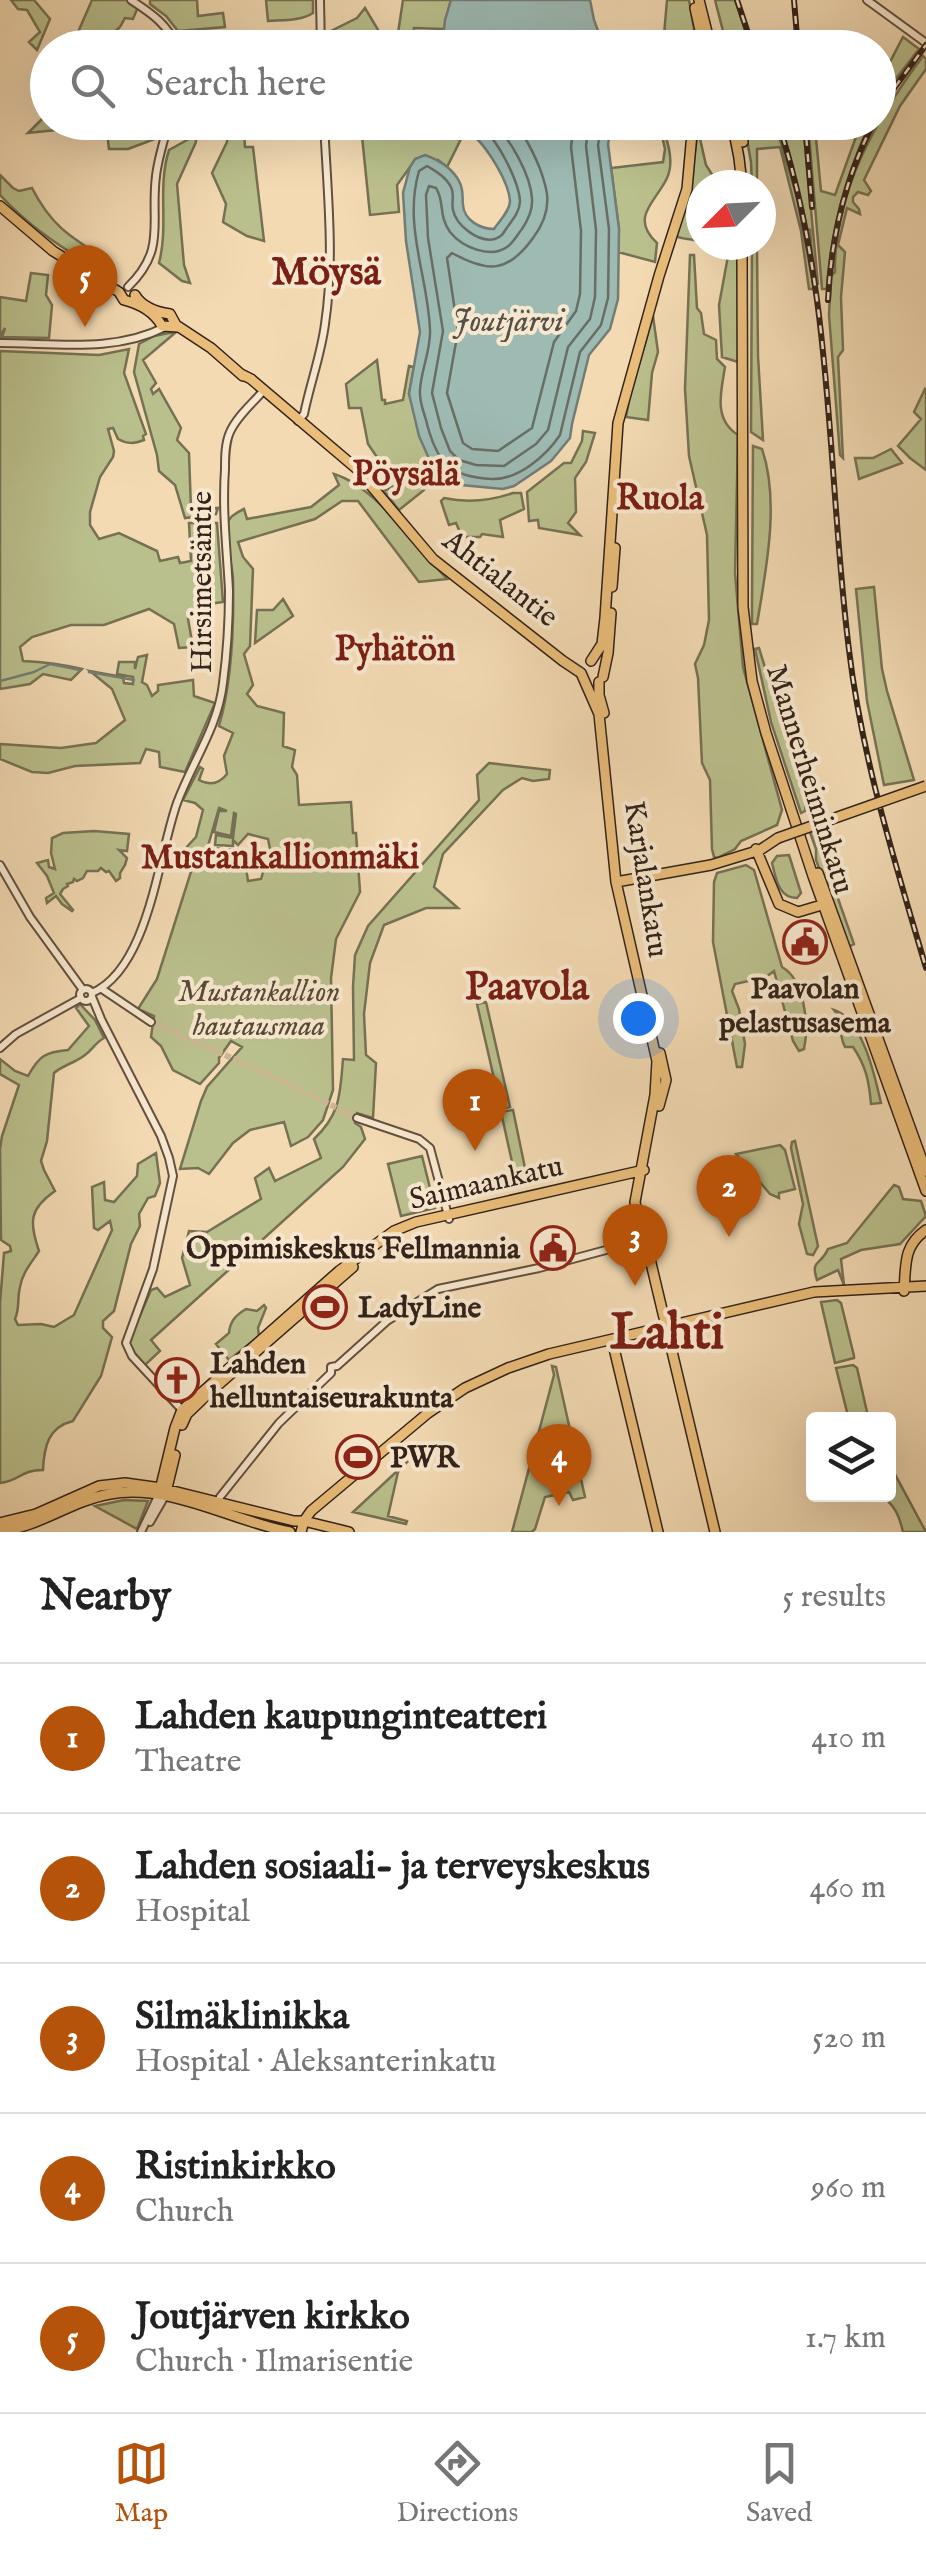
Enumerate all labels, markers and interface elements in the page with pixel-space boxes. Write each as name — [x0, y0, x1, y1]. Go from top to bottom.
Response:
search box — [30, 30, 896, 140]
icon: search — [65, 58, 120, 113]
text: Search here — [145, 61, 326, 109]
north arrow — [686, 170, 776, 260]
pin: 5 — [52, 245, 118, 327]
district label: Möysä — [271, 248, 381, 299]
water label: Joutjärvi — [452, 302, 565, 343]
district label: Pöysälä — [352, 453, 461, 498]
district label: Ruola — [616, 477, 705, 522]
street label: Hirsimetsäntie — [184, 491, 222, 673]
street label: Ahtialantie — [434, 522, 565, 637]
district label: Pyhätön — [335, 628, 456, 673]
street label: Mannerheiminkatu — [756, 660, 862, 899]
street label: Karjalankatu — [614, 798, 676, 960]
district label: Mustankallionmäki — [141, 836, 419, 881]
public building icon: Paavolan pelastusasema — [782, 919, 828, 965]
district label: Paavola — [465, 963, 590, 1014]
place label: Paavolan pelastusasema — [718, 971, 892, 1043]
park label: Mustankallion hautausmaa — [178, 974, 340, 1046]
your location — [613, 993, 664, 1044]
pin: 1 — [442, 1068, 508, 1151]
street label: Saimaankatu — [406, 1148, 567, 1220]
pin: 2 — [696, 1154, 762, 1237]
pin: 3 — [602, 1204, 668, 1286]
public building icon: Oppimiskeskus Fellmannia — [530, 1225, 576, 1271]
place label: Oppimiskeskus Fellmannia — [186, 1231, 521, 1269]
sports icon: LadyLine — [302, 1284, 348, 1330]
place label: LadyLine — [358, 1290, 482, 1328]
district label: Lahti — [610, 1303, 724, 1366]
place label: Lahden helluntaiseurakunta — [209, 1346, 454, 1418]
church icon: Lahden helluntaiseurakunta — [154, 1357, 200, 1403]
map controls — [806, 1412, 896, 1502]
button: layers — [806, 1412, 896, 1502]
pin: 4 — [526, 1424, 592, 1506]
sports icon: PWR — [335, 1434, 381, 1480]
place label: PWR — [390, 1440, 461, 1478]
text: Nearby — [40, 1571, 171, 1624]
text: 5 results — [782, 1577, 886, 1618]
text: Lahden kaupunginteatteri — [135, 1694, 547, 1742]
text: 1 — [67, 1718, 78, 1759]
text: 410 m — [811, 1718, 886, 1759]
text: Theatre — [135, 1742, 241, 1783]
text: Lahden sosiaali- ja terveyskeskus — [135, 1844, 650, 1892]
text: 2 — [65, 1868, 80, 1909]
text: 460 m — [809, 1868, 886, 1909]
text: Hospital — [135, 1892, 250, 1933]
text: Silmäklinikka — [135, 1994, 349, 2042]
text: 3 — [67, 2018, 78, 2059]
text: 520 m — [812, 2018, 886, 2059]
text: Hospital · Aleksanterinkatu — [135, 2042, 496, 2083]
text: Ristinkirkko — [135, 2144, 336, 2192]
text: 4 — [65, 2168, 80, 2209]
text: 960 m — [811, 2168, 886, 2209]
text: Church — [135, 2192, 234, 2233]
text: Joutjärven kirkko — [135, 2294, 410, 2342]
text: 5 — [67, 2318, 78, 2359]
text: 1.7 km — [805, 2318, 886, 2359]
text: Church · Ilmarisentie — [135, 2342, 413, 2383]
tab: Map — [114, 2436, 169, 2531]
tab: Directions — [396, 2436, 518, 2531]
tab: Saved — [746, 2436, 812, 2531]

